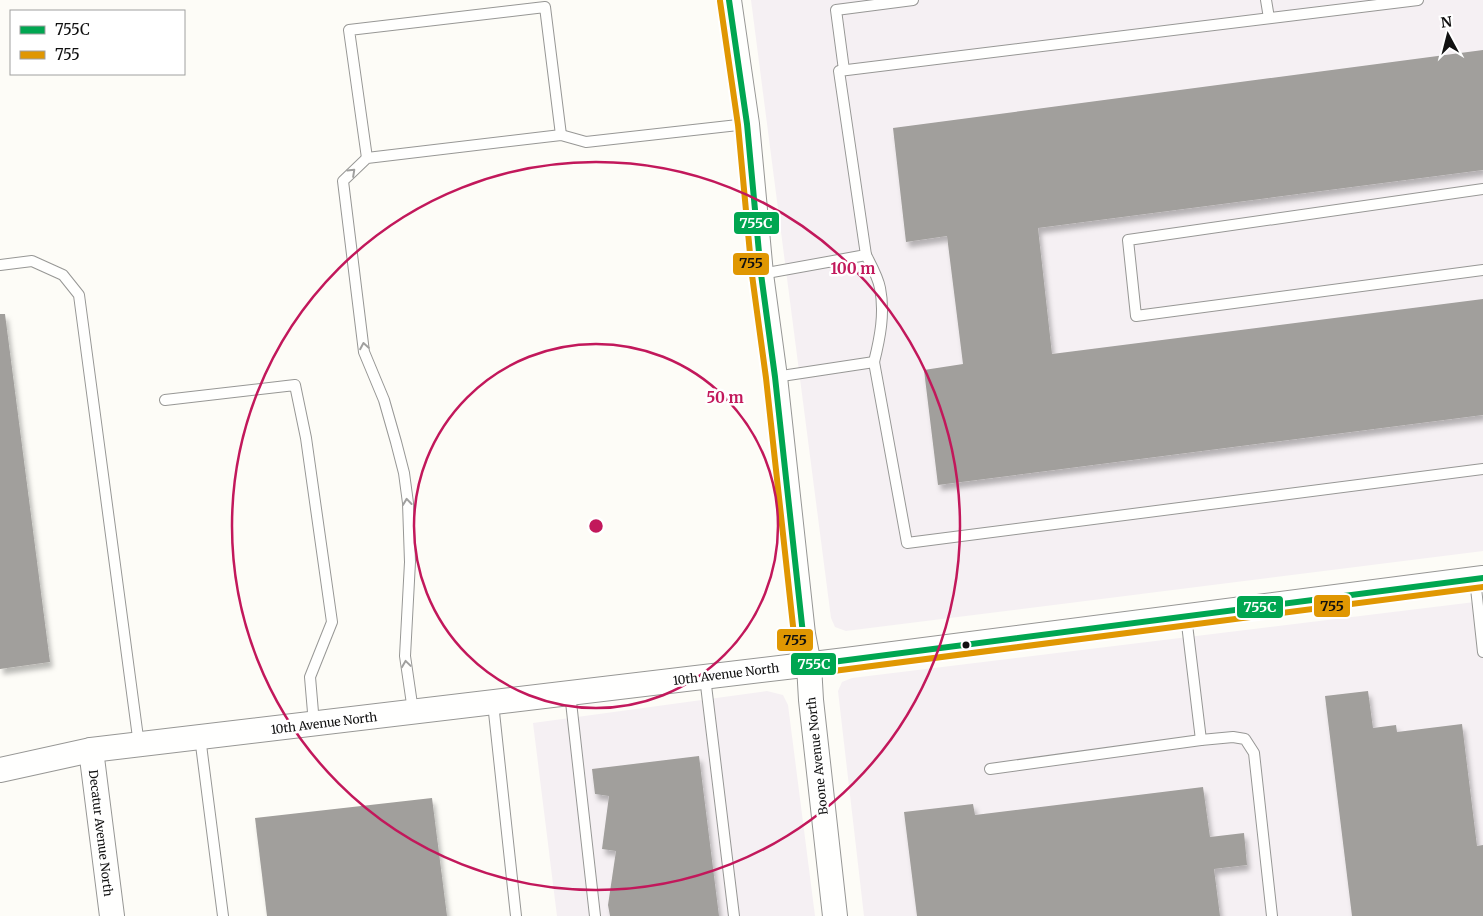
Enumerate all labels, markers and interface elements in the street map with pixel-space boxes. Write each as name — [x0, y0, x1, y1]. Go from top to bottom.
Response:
legend — [10, 10, 185, 75]
north arrow — [1423, 10, 1473, 60]
text: N — [1440, 12, 1453, 32]
text: 755C — [55, 20, 90, 39]
text: 755 — [55, 45, 80, 64]
one-way arrow — [347, 169, 356, 178]
line badge: 755C — [733, 211, 780, 235]
text: 755C — [739, 214, 773, 232]
line badge: 755 — [732, 252, 770, 276]
text: 755 — [739, 254, 763, 272]
text: 100 m — [831, 259, 875, 278]
one-way arrow — [359, 342, 369, 351]
text: 50 m — [706, 388, 744, 407]
one-way arrow — [402, 498, 413, 506]
centre of rings — [587, 517, 605, 535]
line badge: 755 — [1313, 594, 1351, 618]
line badge: 755C — [1236, 595, 1284, 619]
text: 755 — [1320, 597, 1344, 615]
text: 755C — [1243, 598, 1277, 616]
line badge: 755 — [776, 628, 814, 652]
text: 755 — [783, 631, 807, 649]
unlabelled marker — [961, 640, 971, 650]
line badge: 755C — [790, 652, 837, 676]
text: 755C — [797, 655, 831, 673]
one-way arrow — [401, 660, 412, 668]
street label: 10th Avenue North — [672, 660, 780, 688]
street label: Boone Avenue North — [803, 696, 831, 816]
street label: 10th Avenue North — [270, 709, 378, 737]
street label: Decatur Avenue North — [86, 769, 116, 897]

